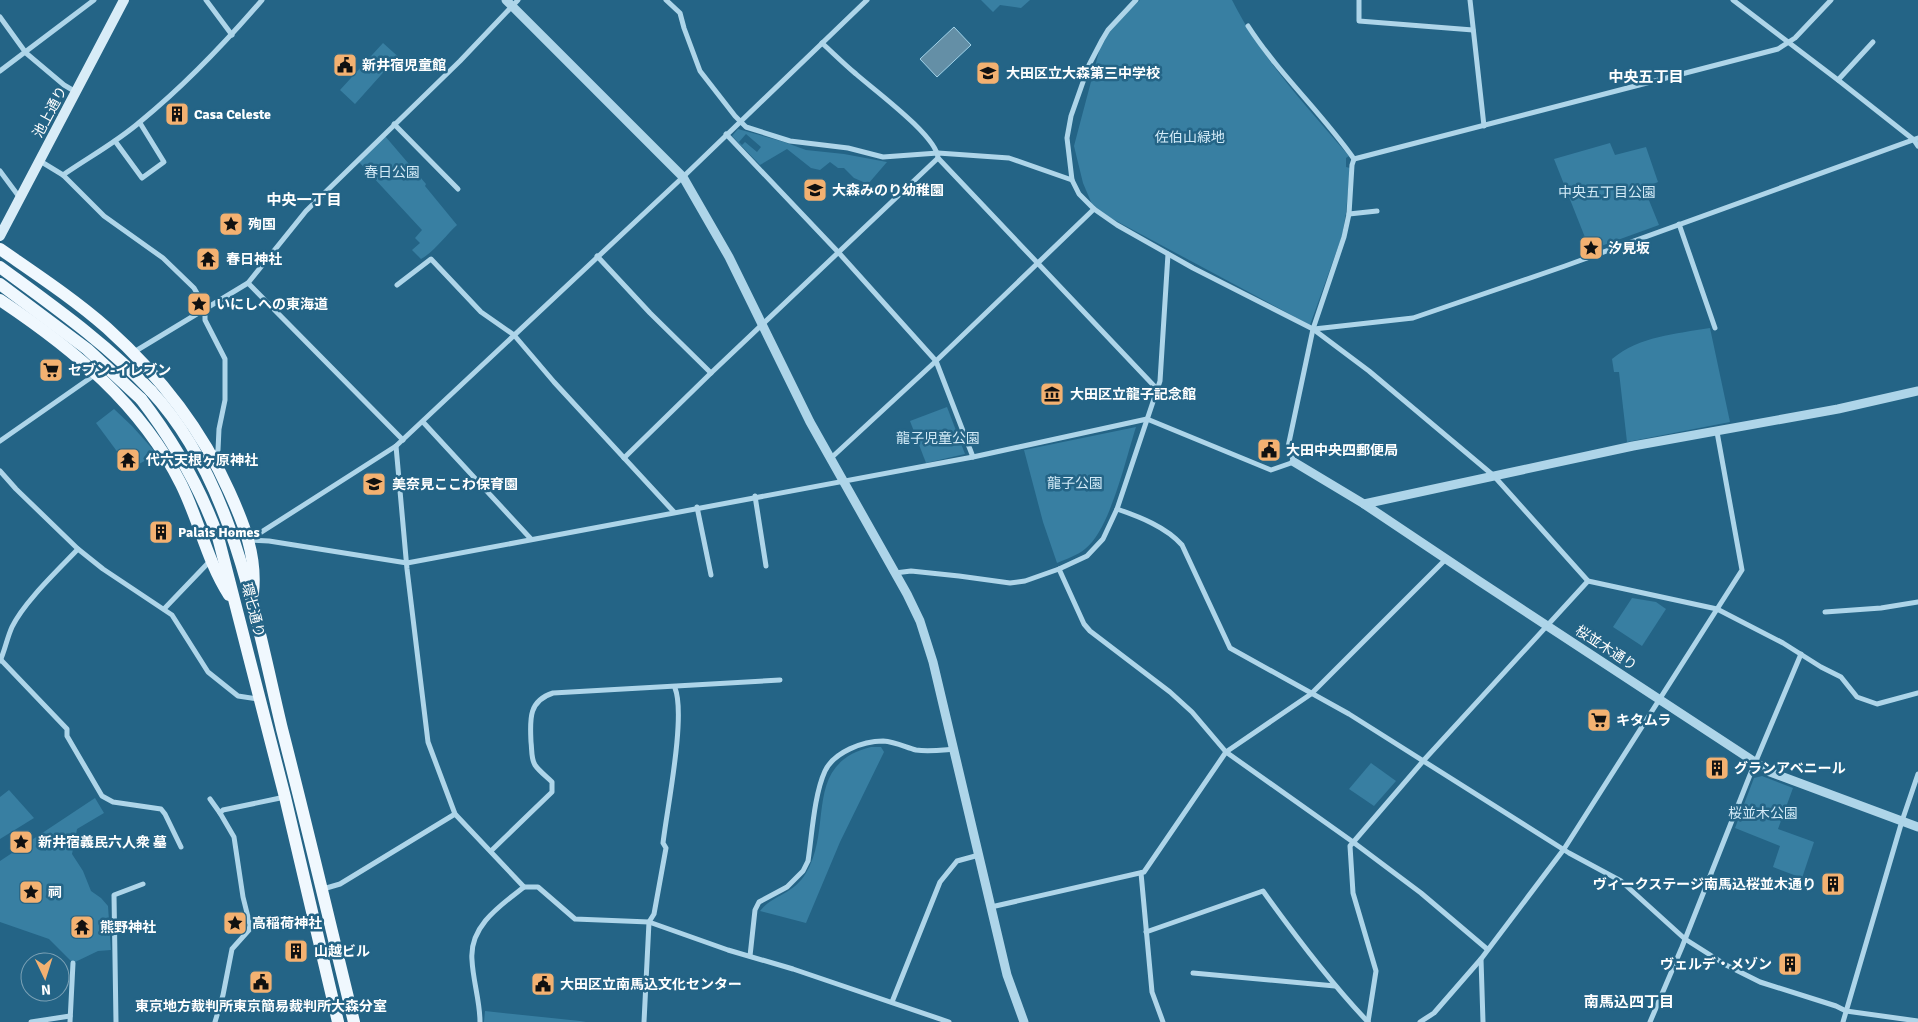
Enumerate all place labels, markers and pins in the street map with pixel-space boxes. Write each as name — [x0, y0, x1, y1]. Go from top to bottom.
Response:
public building icon: 新井宿児童館 — [332, 52, 358, 78]
place label: 新井宿児童館 — [362, 57, 446, 74]
school or university icon: 大田区立大森第三中学校 — [975, 60, 1001, 86]
place label: 大田区立大森第三中学校 — [1006, 65, 1160, 82]
building icon: Casa Celeste — [164, 101, 190, 127]
place label: Casa Celeste — [194, 106, 271, 123]
school or university icon: 大森みのり幼稚園 — [802, 177, 828, 203]
place label: 大森みのり幼稚園 — [832, 182, 944, 199]
place icon: 殉国 — [218, 211, 244, 237]
place label: 殉国 — [248, 216, 276, 233]
place icon: 汐見坂 — [1578, 235, 1604, 261]
place label: 汐見坂 — [1608, 240, 1650, 257]
temple icon: 春日神社 — [195, 246, 221, 272]
place label: 春日神社 — [226, 251, 282, 268]
place icon: いにしへの東海道 — [186, 291, 212, 317]
place label: いにしへの東海道 — [216, 296, 328, 313]
supermarket icon: セブン-イレブン — [38, 357, 64, 383]
place label: セブン-イレブン — [68, 362, 171, 379]
museum icon: 大田区立龍子記念館 — [1039, 381, 1065, 407]
place label: 大田区立龍子記念館 — [1070, 386, 1196, 403]
public building icon: 大田中央四郵便局 — [1256, 437, 1282, 463]
place label: 大田中央四郵便局 — [1286, 442, 1398, 459]
temple icon: 代六天根ヶ原神社 — [115, 447, 141, 473]
place label: 代六天根ヶ原神社 — [145, 452, 258, 469]
school or university icon: 美奈見ここわ保育園 — [361, 471, 387, 497]
place label: 美奈見ここわ保育園 — [392, 476, 518, 493]
building icon: Palais Homes — [148, 519, 174, 545]
place label: Palais Homes — [178, 524, 260, 541]
supermarket icon: キタムラ — [1586, 707, 1612, 733]
place label: キタムラ — [1616, 712, 1671, 729]
building icon: グランアベニール — [1704, 755, 1730, 781]
place label: グランアベニール — [1734, 760, 1846, 777]
place icon: 新井宿義民六人衆 墓 — [8, 829, 34, 855]
place label: 新井宿義民六人衆 墓 — [38, 834, 167, 851]
building icon: ヴィークステージ南馬込桜並木通り — [1820, 871, 1846, 897]
place label: ヴィークステージ南馬込桜並木通り — [1593, 876, 1816, 893]
place icon: 祠 — [18, 879, 44, 905]
place label: 祠 — [48, 884, 62, 901]
place icon: 高稲荷神社 — [222, 910, 248, 936]
temple icon: 熊野神社 — [69, 914, 95, 940]
place label: 高稲荷神社 — [252, 915, 322, 932]
place label: 熊野神社 — [100, 919, 156, 936]
building icon: 山越ビル — [283, 938, 309, 964]
place label: 山越ビル — [314, 943, 370, 960]
building icon: ヴェルデ・メゾン — [1777, 951, 1803, 977]
place label: ヴェルデ・メゾン — [1660, 956, 1772, 973]
public building icon: 東京地方裁判所東京簡易裁判所大森分室 — [248, 969, 274, 995]
public building icon: 大田区立南馬込文化センター — [530, 971, 556, 997]
place label: 大田区立南馬込文化センター — [560, 976, 742, 993]
place label: 東京地方裁判所東京簡易裁判所大森分室 — [135, 998, 387, 1015]

